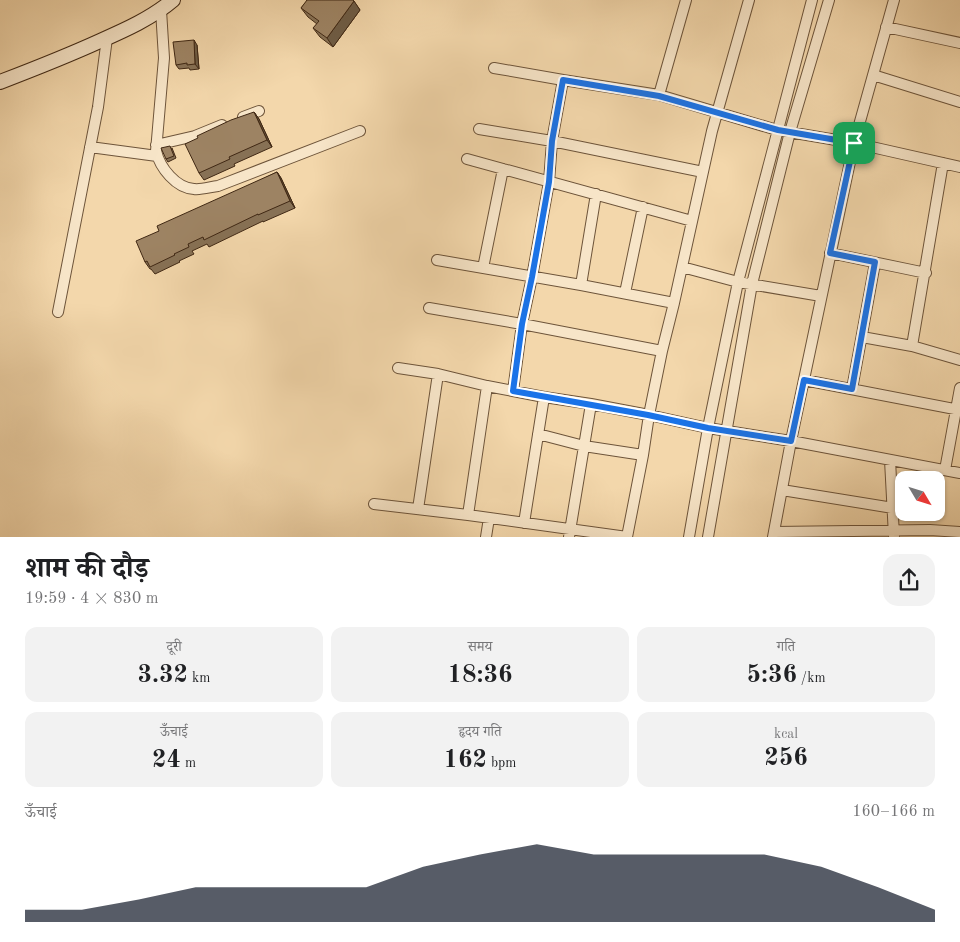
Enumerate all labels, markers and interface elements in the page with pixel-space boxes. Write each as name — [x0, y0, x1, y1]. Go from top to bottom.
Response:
pin — [833, 122, 875, 164]
icon: arrive — [840, 129, 868, 157]
north arrow — [895, 471, 945, 521]
map controls — [895, 471, 945, 521]
button: share — [883, 554, 935, 606]
text: शाम की दौड़ — [25, 556, 149, 584]
text: 19:59 · 4 × 830 m — [25, 591, 158, 607]
text: दूरी — [166, 640, 182, 654]
text: समय — [468, 640, 492, 654]
text: गति — [777, 640, 795, 654]
text: 3.32 — [138, 663, 188, 688]
text: 18:36 — [447, 663, 513, 688]
text: 5:36 — [746, 663, 797, 688]
text: km — [188, 671, 210, 685]
text: /km — [797, 671, 826, 685]
text: ऊँचाई — [160, 725, 188, 739]
text: हृदय गति — [458, 725, 502, 739]
text: kcal — [774, 727, 798, 741]
text: 256 — [764, 746, 808, 771]
text: 24 — [152, 748, 181, 773]
text: 162 — [444, 748, 487, 773]
text: m — [181, 756, 196, 770]
text: bpm — [487, 756, 516, 770]
text: 160–166 m — [852, 804, 935, 820]
text: ऊँचाई — [25, 805, 57, 821]

